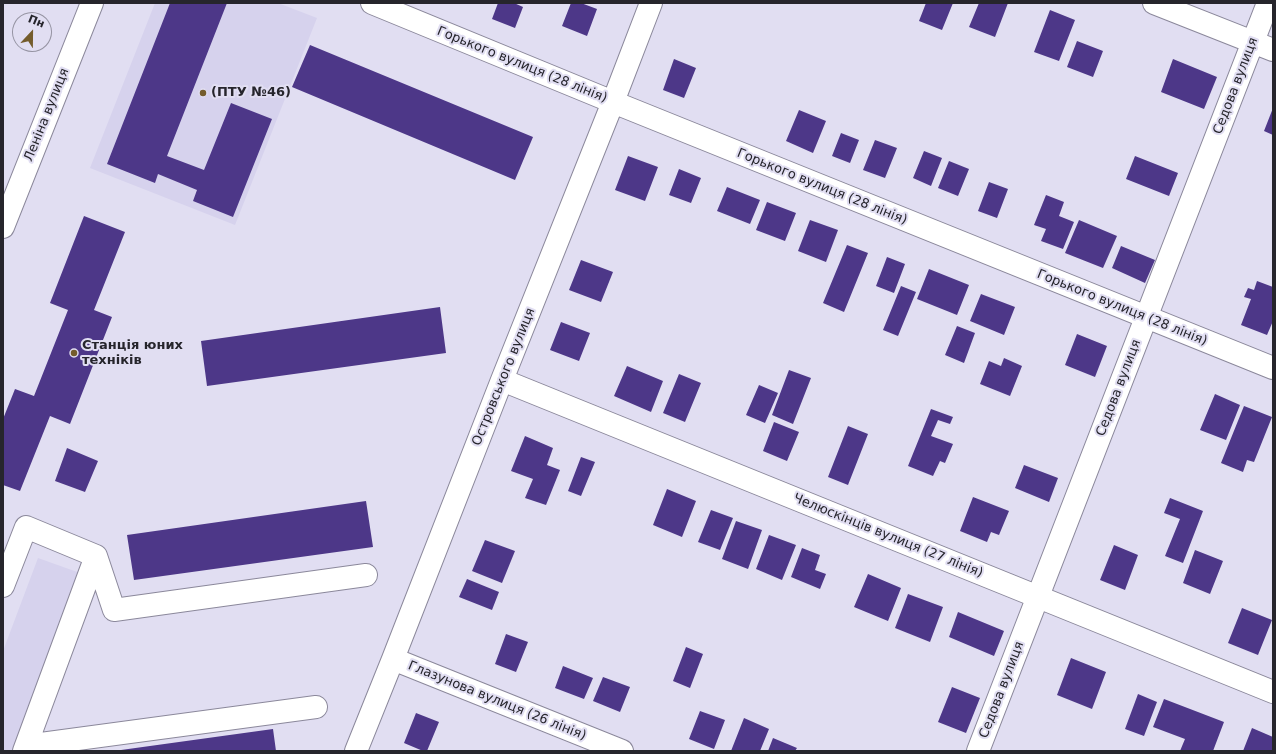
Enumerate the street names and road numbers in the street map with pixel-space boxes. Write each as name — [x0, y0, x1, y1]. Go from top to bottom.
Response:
street label: Горького вулиця (28 лiнiя) — [435, 24, 609, 106]
street label: Седова вулиця — [1210, 35, 1262, 137]
street label: Леніна вулиця — [21, 66, 73, 164]
street label: Горького вулиця (28 лiнiя) — [735, 146, 909, 228]
street label: Горького вулиця (28 лiнiя) — [1035, 267, 1209, 349]
street label: Островського вулиця — [469, 306, 539, 448]
street label: Седова вулиця — [1093, 337, 1145, 439]
street label: Челюскінців вулиця (27 лiнiя) — [791, 491, 985, 581]
street label: Седова вулиця — [976, 639, 1028, 741]
street label: Глазунова вулиця (26 лiнiя) — [406, 658, 588, 744]

